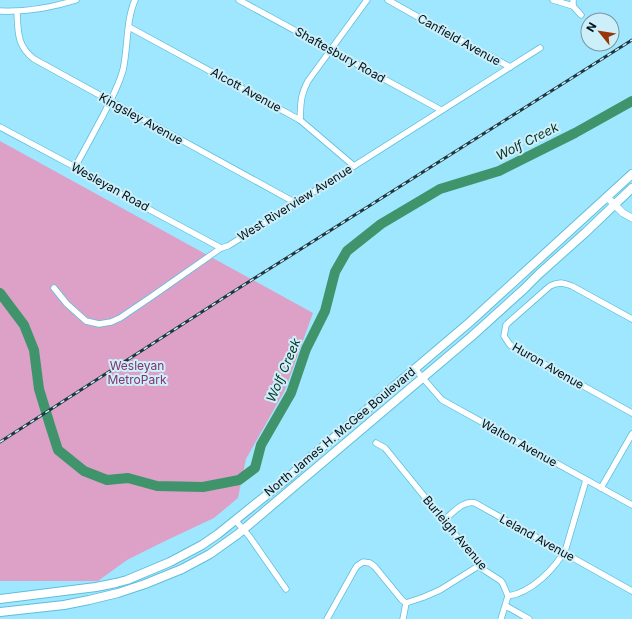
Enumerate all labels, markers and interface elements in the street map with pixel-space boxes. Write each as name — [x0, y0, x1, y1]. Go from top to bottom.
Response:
street label: Canfield Avenue — [415, 11, 503, 69]
north arrow — [580, 12, 620, 52]
text: N — [583, 20, 599, 34]
street label: Shaftesbury Road — [292, 24, 388, 86]
street label: Alcott Avenue — [208, 64, 284, 115]
street label: Kingsley Avenue — [97, 89, 186, 148]
water label: Wolf Creek — [493, 118, 562, 164]
street label: Wesleyan Road — [69, 159, 152, 214]
street label: West Riverview Avenue — [235, 161, 355, 244]
water label: Wolf Creek — [262, 335, 304, 404]
street label: Huron Avenue — [510, 339, 587, 392]
park label: Wesleyan MetroPark — [108, 358, 167, 387]
street label: North James H. McGee Boulevard — [261, 364, 418, 499]
street label: Walton Avenue — [479, 415, 560, 470]
street label: Burleigh Avenue — [420, 492, 491, 573]
street label: Leland Avenue — [497, 511, 577, 564]

